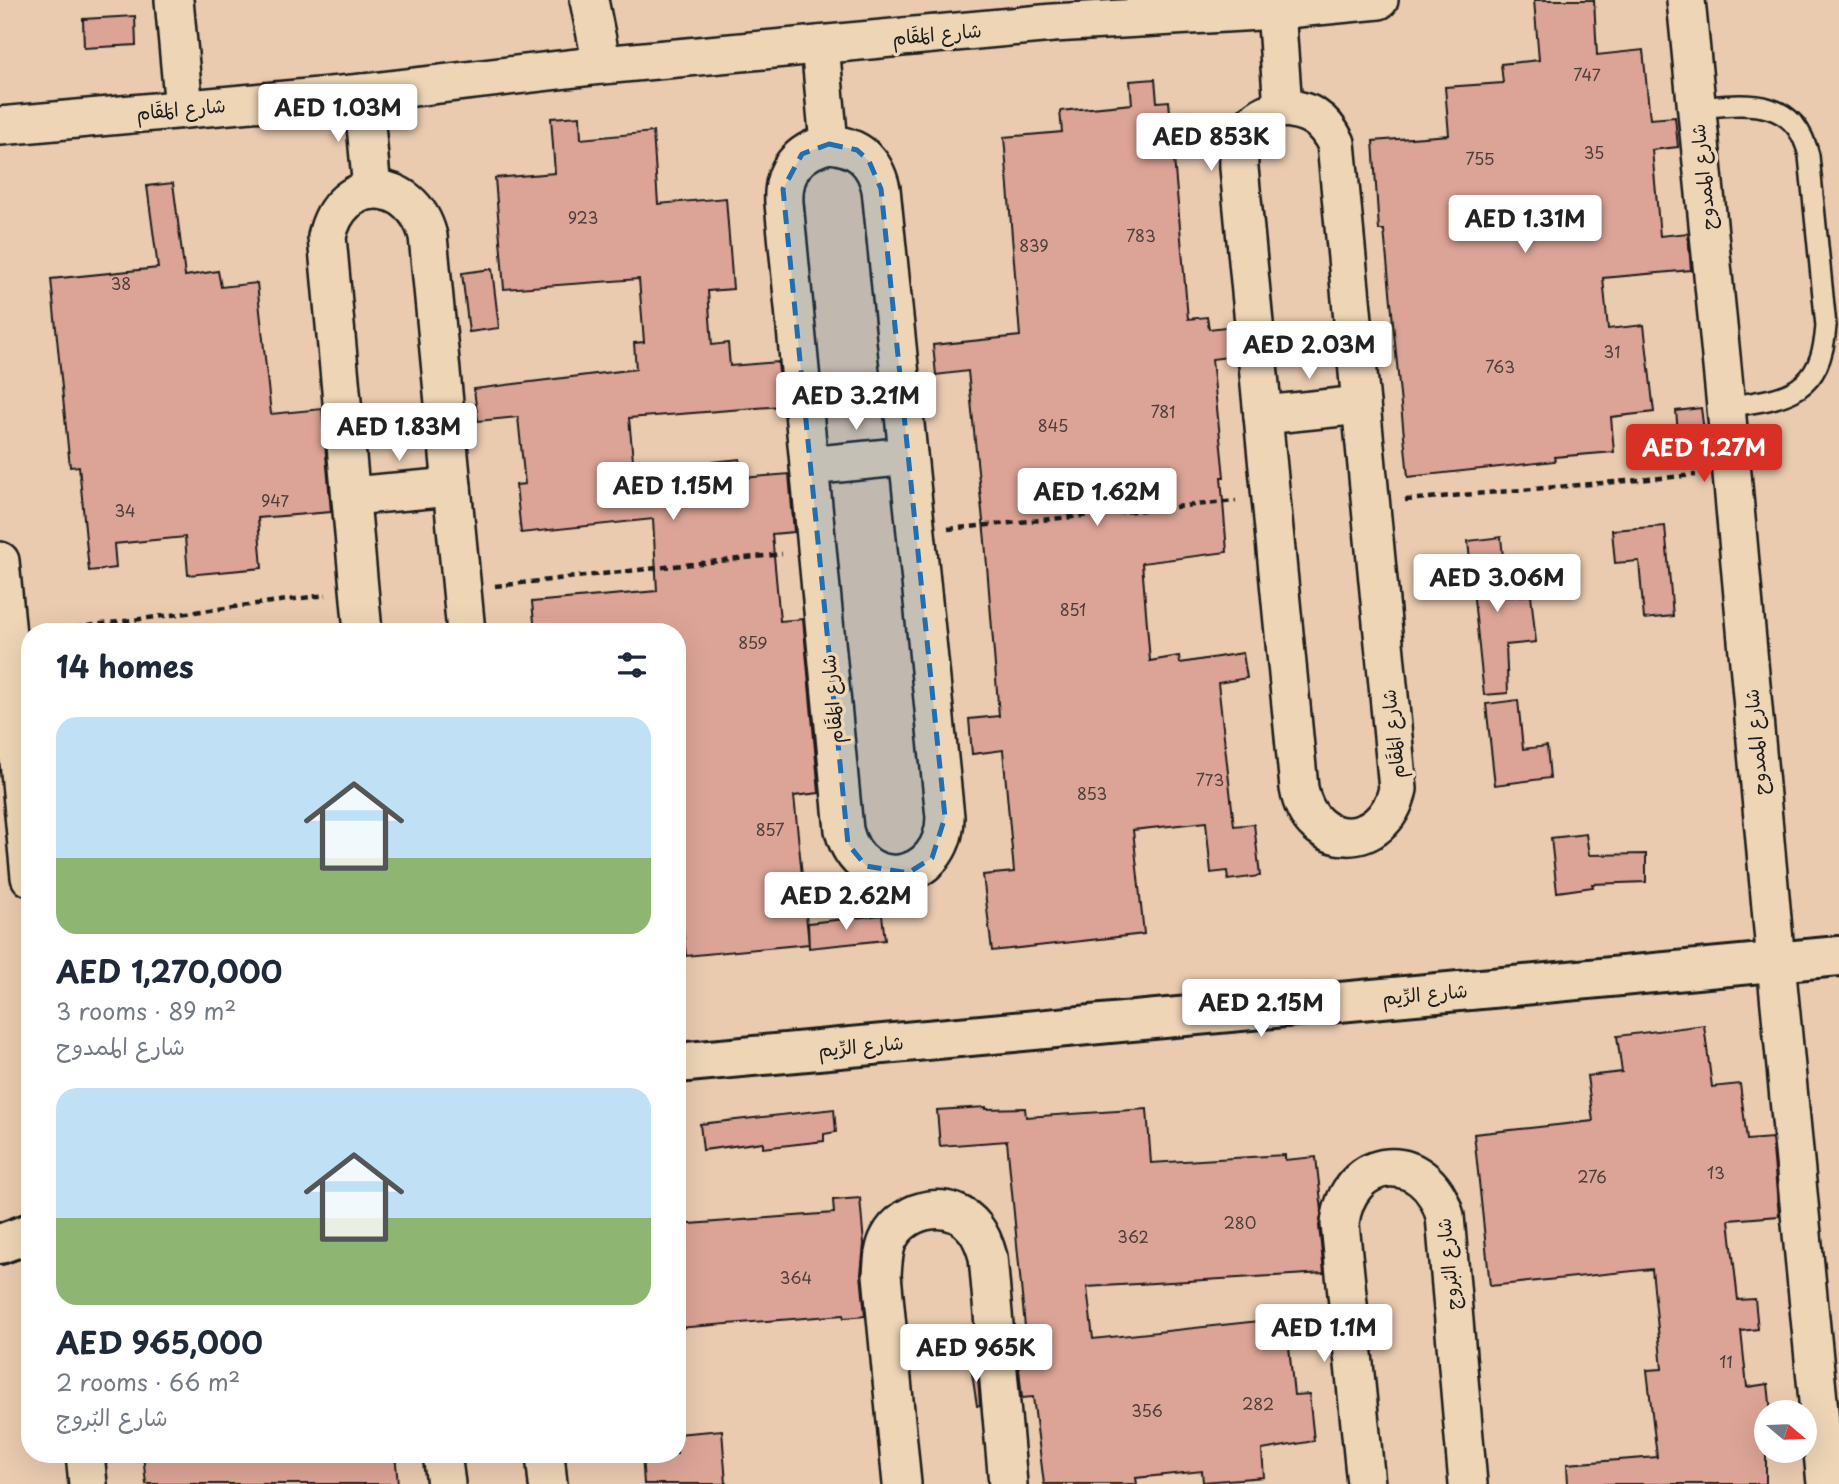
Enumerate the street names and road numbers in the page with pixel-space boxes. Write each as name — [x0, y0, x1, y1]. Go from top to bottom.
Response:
street label: شارع المَقَام — [891, 15, 983, 53]
street label: شارع المَقَام — [135, 90, 227, 128]
street label: شارع الممدوح — [1683, 123, 1722, 232]
street label: شارع المَقَام — [813, 653, 851, 745]
street label: شارع المَقَام — [1373, 688, 1413, 780]
street label: شارع الممدوح — [1736, 688, 1775, 796]
street label: شارع الرِّيم — [1381, 975, 1469, 1013]
street label: شارع الرِّيم — [817, 1027, 905, 1065]
street label: شارع البُروج — [1428, 1217, 1467, 1311]

